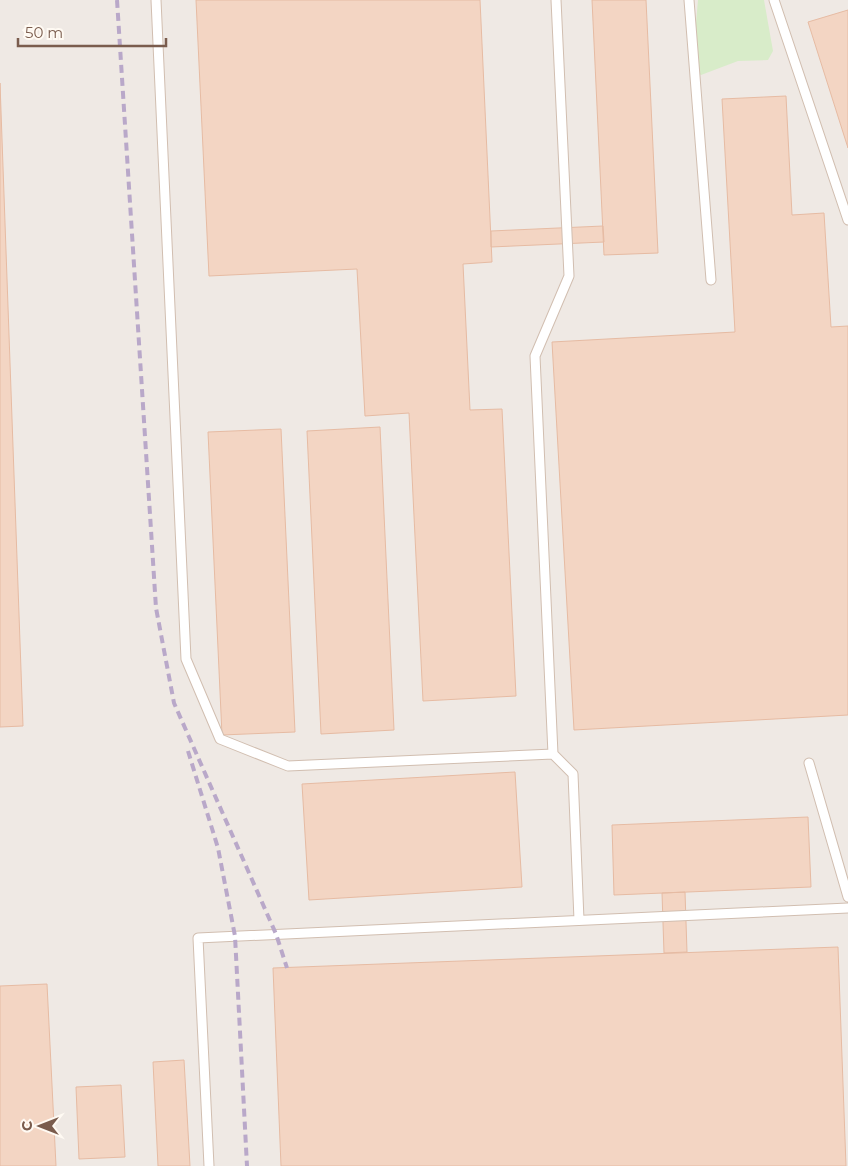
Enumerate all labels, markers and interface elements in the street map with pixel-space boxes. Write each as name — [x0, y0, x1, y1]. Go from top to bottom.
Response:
scale bar — [18, 15, 165, 47]
text: 50 m — [25, 23, 63, 42]
north arrow — [15, 1101, 65, 1151]
text: С — [18, 1121, 36, 1131]

